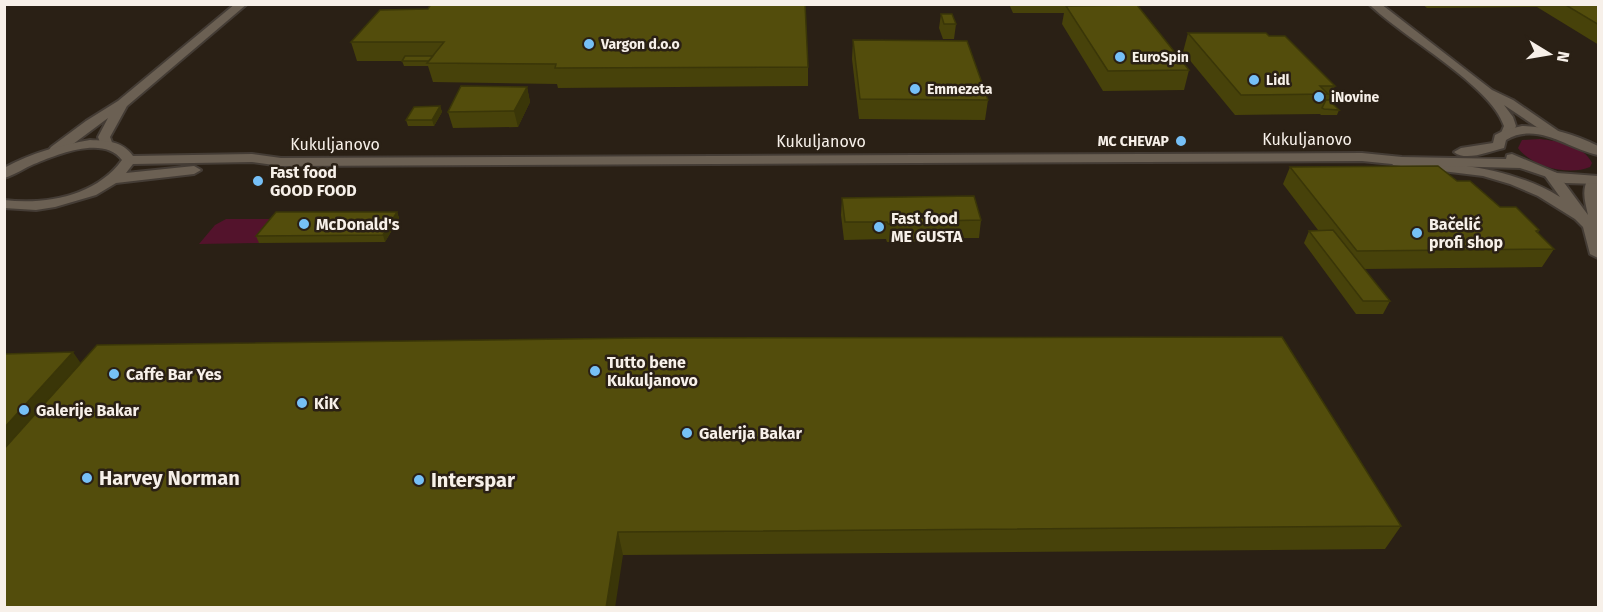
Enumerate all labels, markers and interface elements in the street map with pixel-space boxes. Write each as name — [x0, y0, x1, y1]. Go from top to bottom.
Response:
north arrow — [1519, 24, 1579, 84]
place label: Vargon d.o.o — [600, 36, 680, 53]
marker: Vargon d.o.o — [582, 37, 596, 51]
place label: EuroSpin — [1132, 49, 1189, 66]
marker: EuroSpin — [1113, 50, 1127, 64]
text: N — [1553, 50, 1574, 64]
place label: Lidl — [1266, 72, 1291, 89]
marker: Lidl — [1247, 73, 1261, 87]
place label: Emmezeta — [927, 81, 993, 98]
marker: Emmezeta — [908, 82, 922, 96]
place label: iNovine — [1331, 89, 1380, 106]
marker: iNovine — [1312, 90, 1326, 104]
street label: Kukuljanovo — [1262, 130, 1352, 149]
street label: Kukuljanovo — [776, 132, 866, 151]
place label: MC CHEVAP — [1098, 133, 1170, 150]
marker: MC CHEVAP — [1174, 134, 1188, 148]
street label: Kukuljanovo — [290, 135, 380, 154]
place label: Fast food GOOD FOOD — [270, 163, 357, 200]
marker: Fast food GOOD FOOD — [251, 174, 265, 188]
place label: Fast food ME GUSTA — [891, 209, 963, 246]
place label: McDonald's — [316, 215, 400, 234]
place label: Bačelić profi shop — [1429, 215, 1503, 252]
marker: McDonald's — [297, 217, 311, 231]
marker: Fast food ME GUSTA — [872, 220, 886, 234]
marker: Bačelić profi shop — [1410, 226, 1424, 240]
place label: Tutto bene Kukuljanovo — [607, 353, 698, 390]
marker: Tutto bene Kukuljanovo — [588, 364, 602, 378]
place label: Caffe Bar Yes — [126, 365, 222, 384]
marker: Caffe Bar Yes — [107, 367, 121, 381]
place label: KiK — [314, 394, 340, 413]
marker: KiK — [295, 396, 309, 410]
place label: Galerije Bakar — [36, 401, 139, 420]
marker: Galerije Bakar — [17, 403, 31, 417]
place label: Galerija Bakar — [699, 424, 802, 443]
marker: Galerija Bakar — [680, 426, 694, 440]
place label: Harvey Norman — [99, 466, 240, 490]
place label: Interspar — [431, 468, 516, 492]
marker: Harvey Norman — [80, 471, 94, 485]
marker: Interspar — [412, 473, 426, 487]

